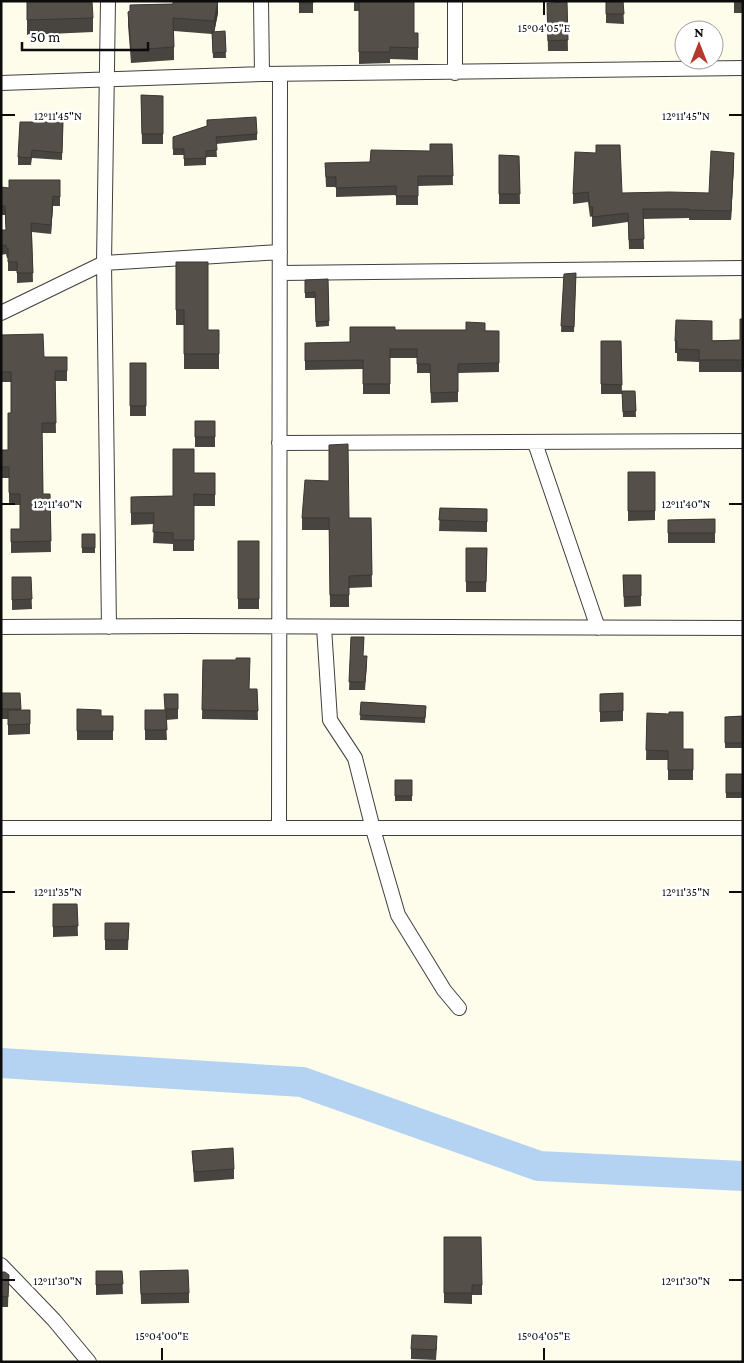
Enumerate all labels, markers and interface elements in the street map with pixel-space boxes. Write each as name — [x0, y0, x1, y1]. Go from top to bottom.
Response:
scale bar — [22, 20, 149, 52]
north arrow — [674, 20, 724, 70]
text: 15°04'05"E — [518, 21, 571, 35]
text: N — [694, 24, 704, 40]
text: 50 m — [30, 29, 60, 45]
text: 12°11'45"N — [34, 109, 82, 123]
text: 12°11'45"N — [662, 109, 710, 123]
text: 12°11'40"N — [34, 497, 83, 511]
text: 12°11'40"N — [662, 497, 711, 511]
text: 12°11'35"N — [34, 885, 82, 899]
text: 12°11'35"N — [662, 885, 710, 899]
text: 12°11'30"N — [34, 1274, 83, 1288]
text: 12°11'30"N — [662, 1274, 711, 1288]
text: 15°04'00"E — [135, 1329, 189, 1343]
text: 15°04'05"E — [518, 1329, 571, 1343]

